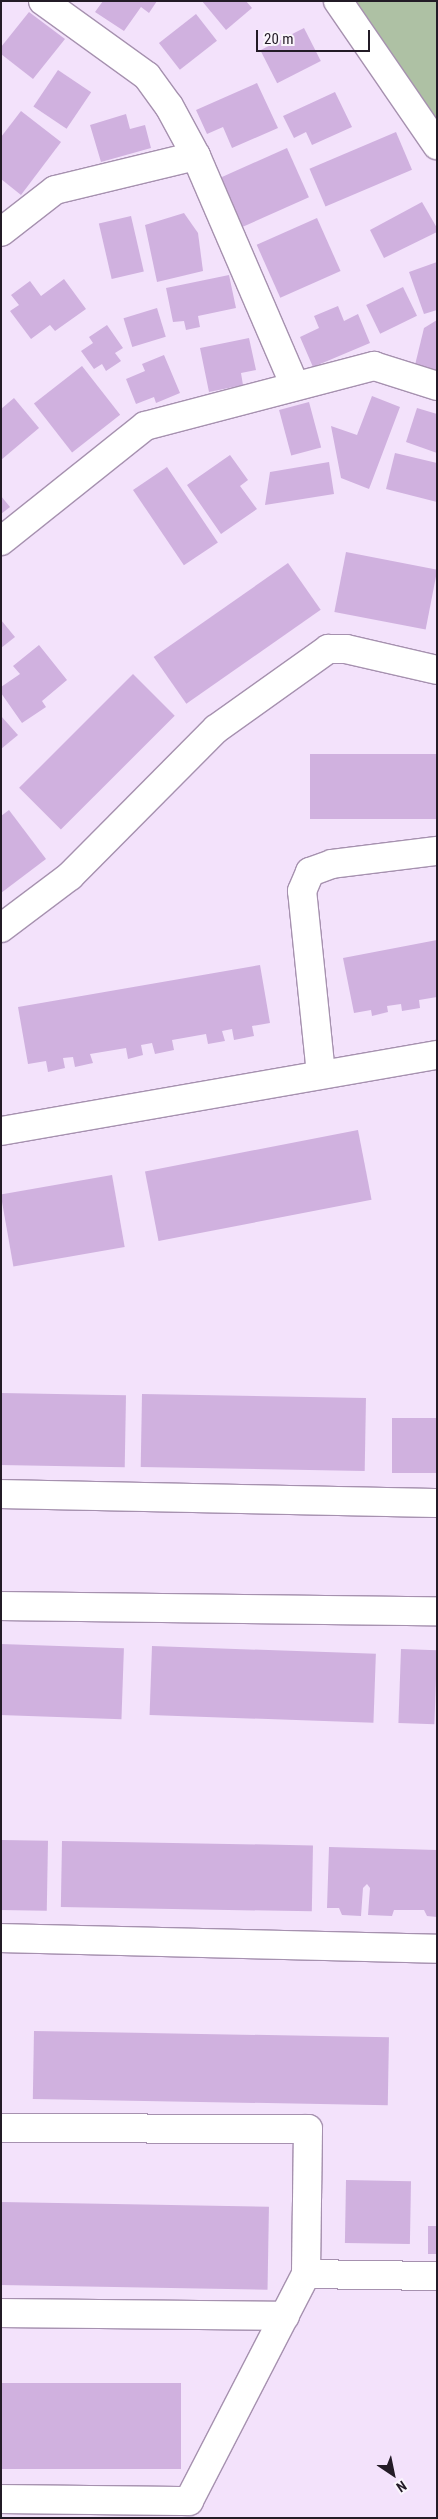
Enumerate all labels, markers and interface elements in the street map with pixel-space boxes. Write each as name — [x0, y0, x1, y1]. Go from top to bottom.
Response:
scale bar — [258, 20, 372, 52]
text: 20 m — [264, 30, 294, 48]
north arrow — [368, 2449, 418, 2499]
text: N — [393, 2477, 409, 2495]

